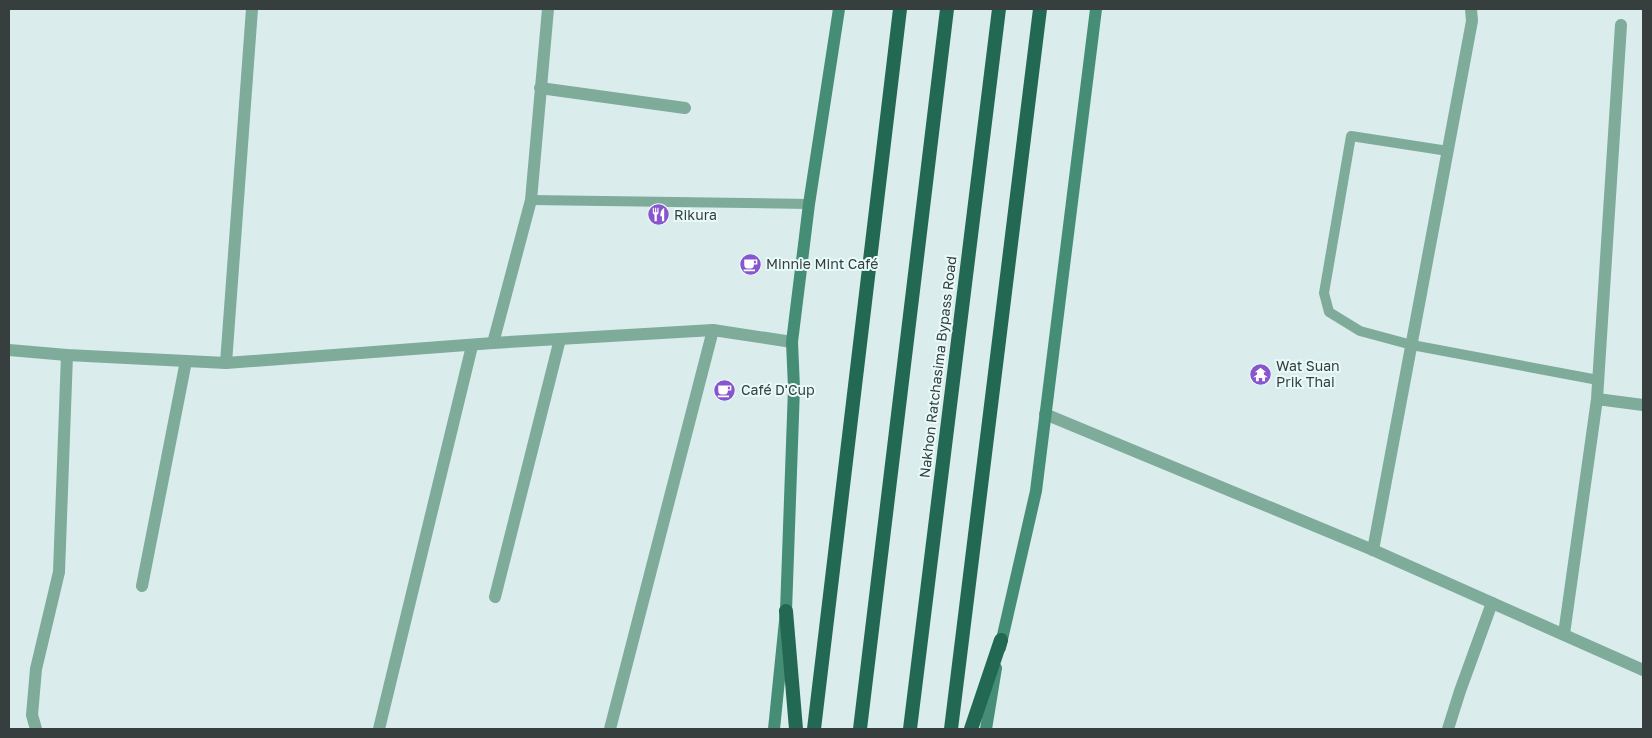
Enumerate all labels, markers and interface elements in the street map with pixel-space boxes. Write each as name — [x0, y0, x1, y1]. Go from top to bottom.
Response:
restaurant icon: Rikura — [646, 203, 670, 227]
place label: Rikura — [674, 206, 717, 223]
cafe icon: Minnie Mint Café — [738, 252, 762, 276]
place label: Minnie Mint Café — [766, 255, 878, 272]
street label: Nakhon Ratchasima Bypass Road — [915, 255, 960, 479]
place label: Wat Suan Prik Thai — [1276, 357, 1340, 390]
temple icon: Wat Suan Prik Thai — [1248, 362, 1272, 386]
cafe icon: Café D'Cup — [713, 378, 737, 402]
place label: Café D'Cup — [741, 381, 815, 398]

